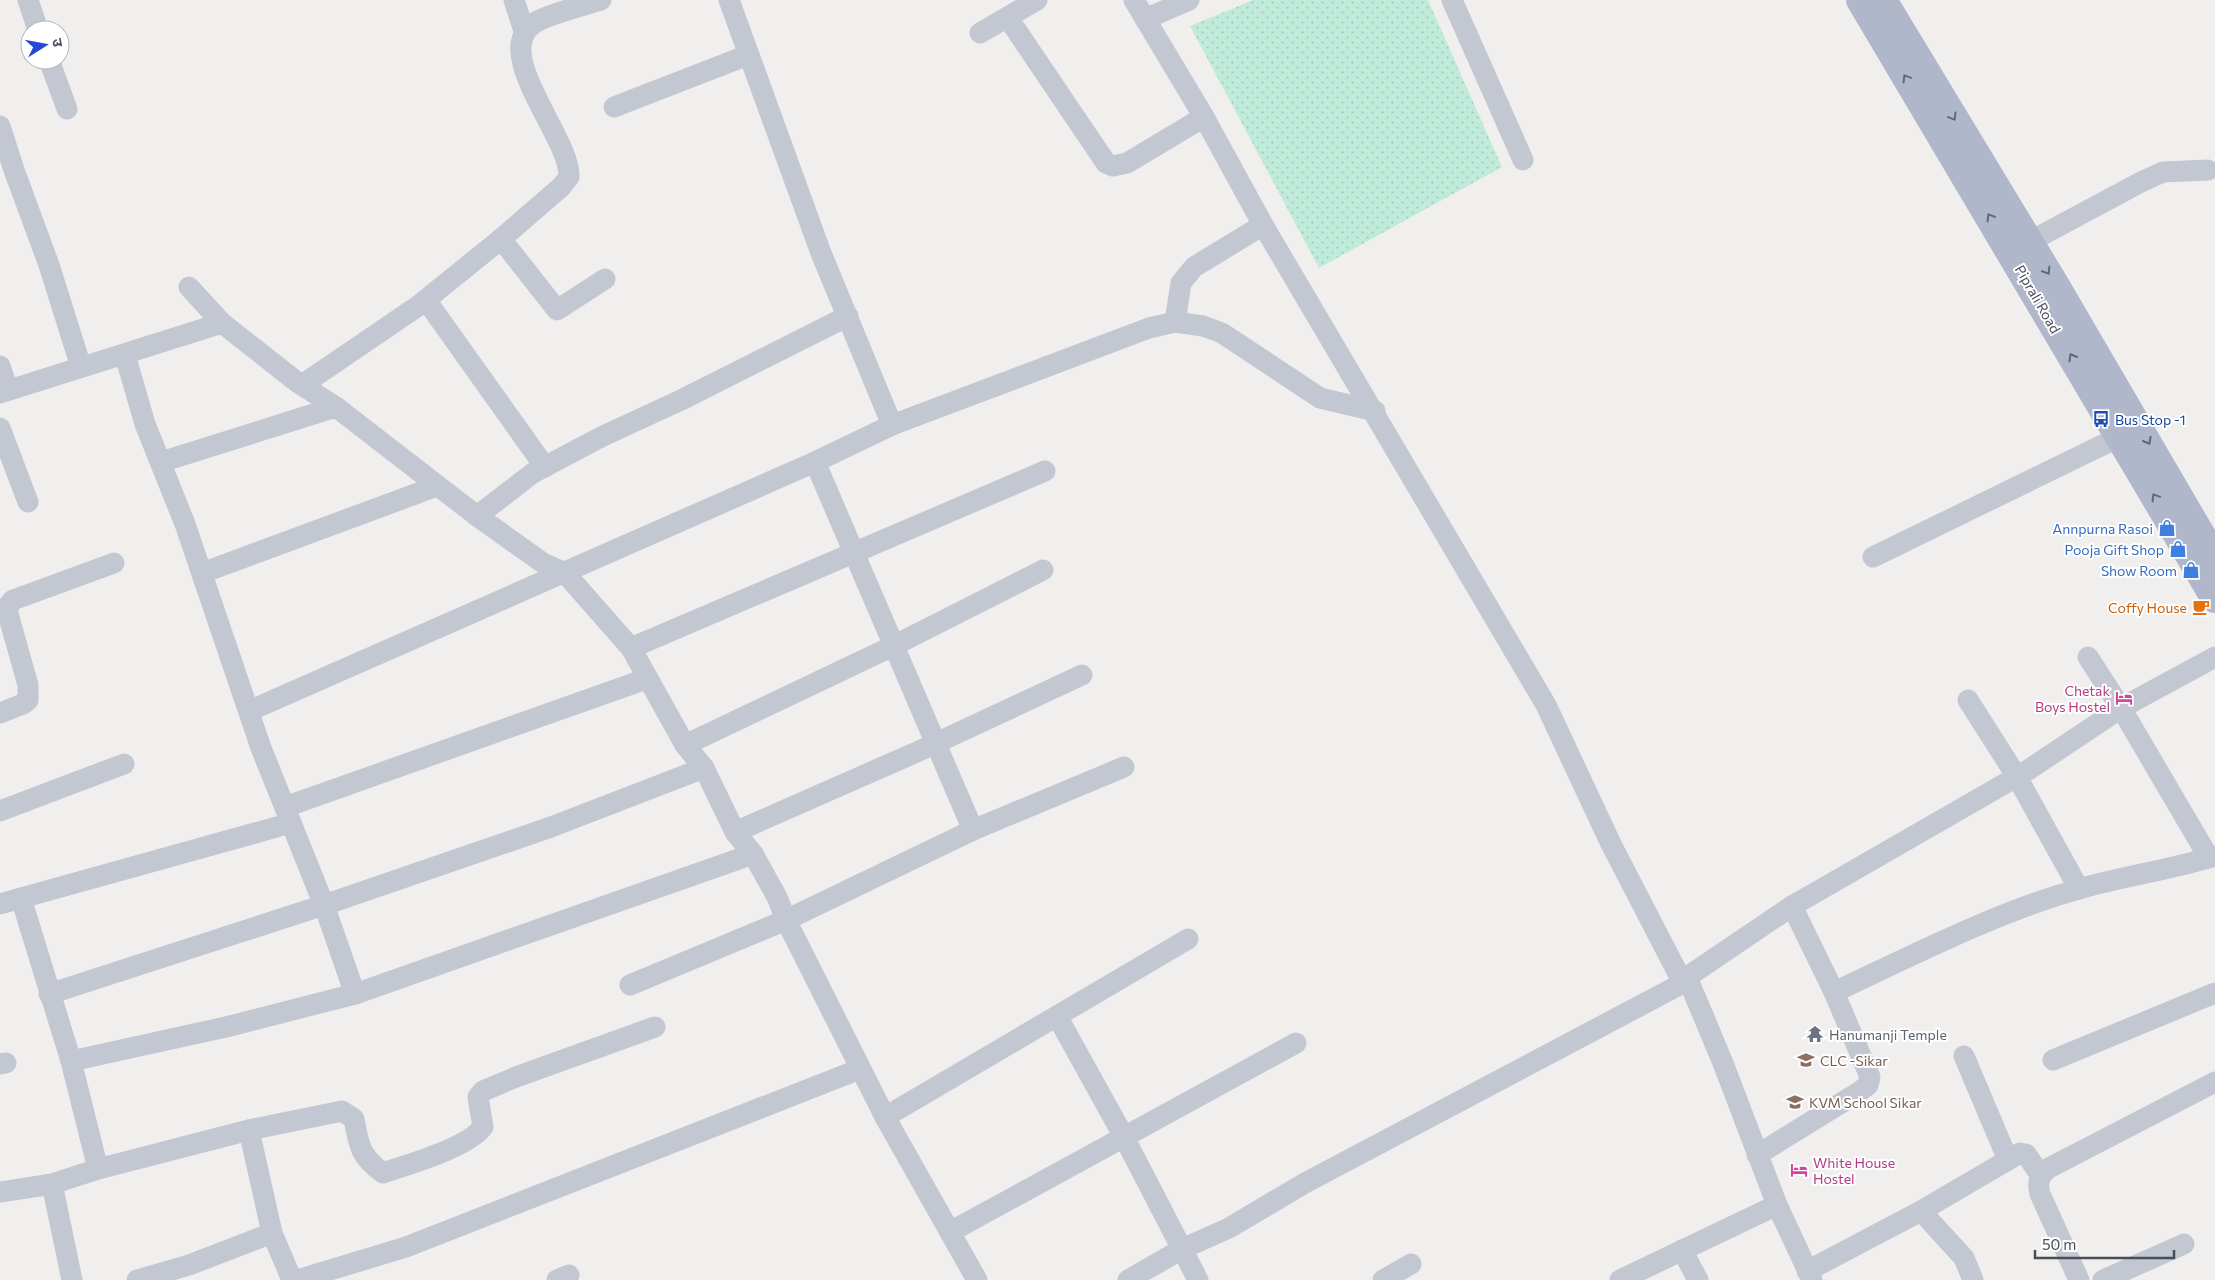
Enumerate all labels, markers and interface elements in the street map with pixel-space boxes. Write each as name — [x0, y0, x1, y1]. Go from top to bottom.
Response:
north arrow — [20, 20, 70, 70]
text: उ — [49, 37, 68, 49]
one-way arrow — [1903, 74, 1913, 83]
one-way arrow — [1947, 111, 1957, 120]
one-way arrow — [1986, 213, 1996, 222]
street label: Piprali Road — [2012, 262, 2064, 336]
one-way arrow — [2040, 265, 2050, 274]
one-way arrow — [2069, 353, 2079, 362]
bus stop icon: Bus Stop -1 — [2091, 409, 2111, 429]
place label: Bus Stop -1 — [2115, 411, 2186, 428]
one-way arrow — [2141, 435, 2151, 444]
one-way arrow — [2151, 493, 2161, 502]
shop icon: Annpurna Rasoi — [2157, 518, 2177, 538]
place label: Annpurna Rasoi — [2053, 520, 2153, 537]
shop icon: Pooja Gift Shop — [2168, 539, 2188, 559]
place label: Pooja Gift Shop — [2064, 541, 2164, 558]
shop icon: Show Room — [2181, 560, 2201, 580]
place label: Show Room — [2101, 562, 2177, 579]
cafe icon: Coffy House — [2191, 597, 2211, 617]
place label: Coffy House — [2108, 599, 2187, 616]
place label: Chetak Boys Hostel — [2035, 682, 2110, 715]
hotel icon: Chetak Boys Hostel — [2114, 688, 2134, 708]
temple icon: Hanumanji Temple — [1805, 1024, 1825, 1044]
place label: Hanumanji Temple — [1829, 1026, 1947, 1043]
school or university icon: CLC -Sikar — [1796, 1050, 1816, 1070]
place label: CLC -Sikar — [1820, 1052, 1888, 1069]
school or university icon: KVM School Sikar — [1785, 1092, 1805, 1112]
place label: KVM School Sikar — [1809, 1094, 1922, 1111]
place label: White House Hostel — [1813, 1154, 1895, 1187]
hotel icon: White House Hostel — [1789, 1160, 1809, 1180]
scale bar — [2035, 1228, 2174, 1260]
text: 50 m — [2042, 1235, 2076, 1253]

